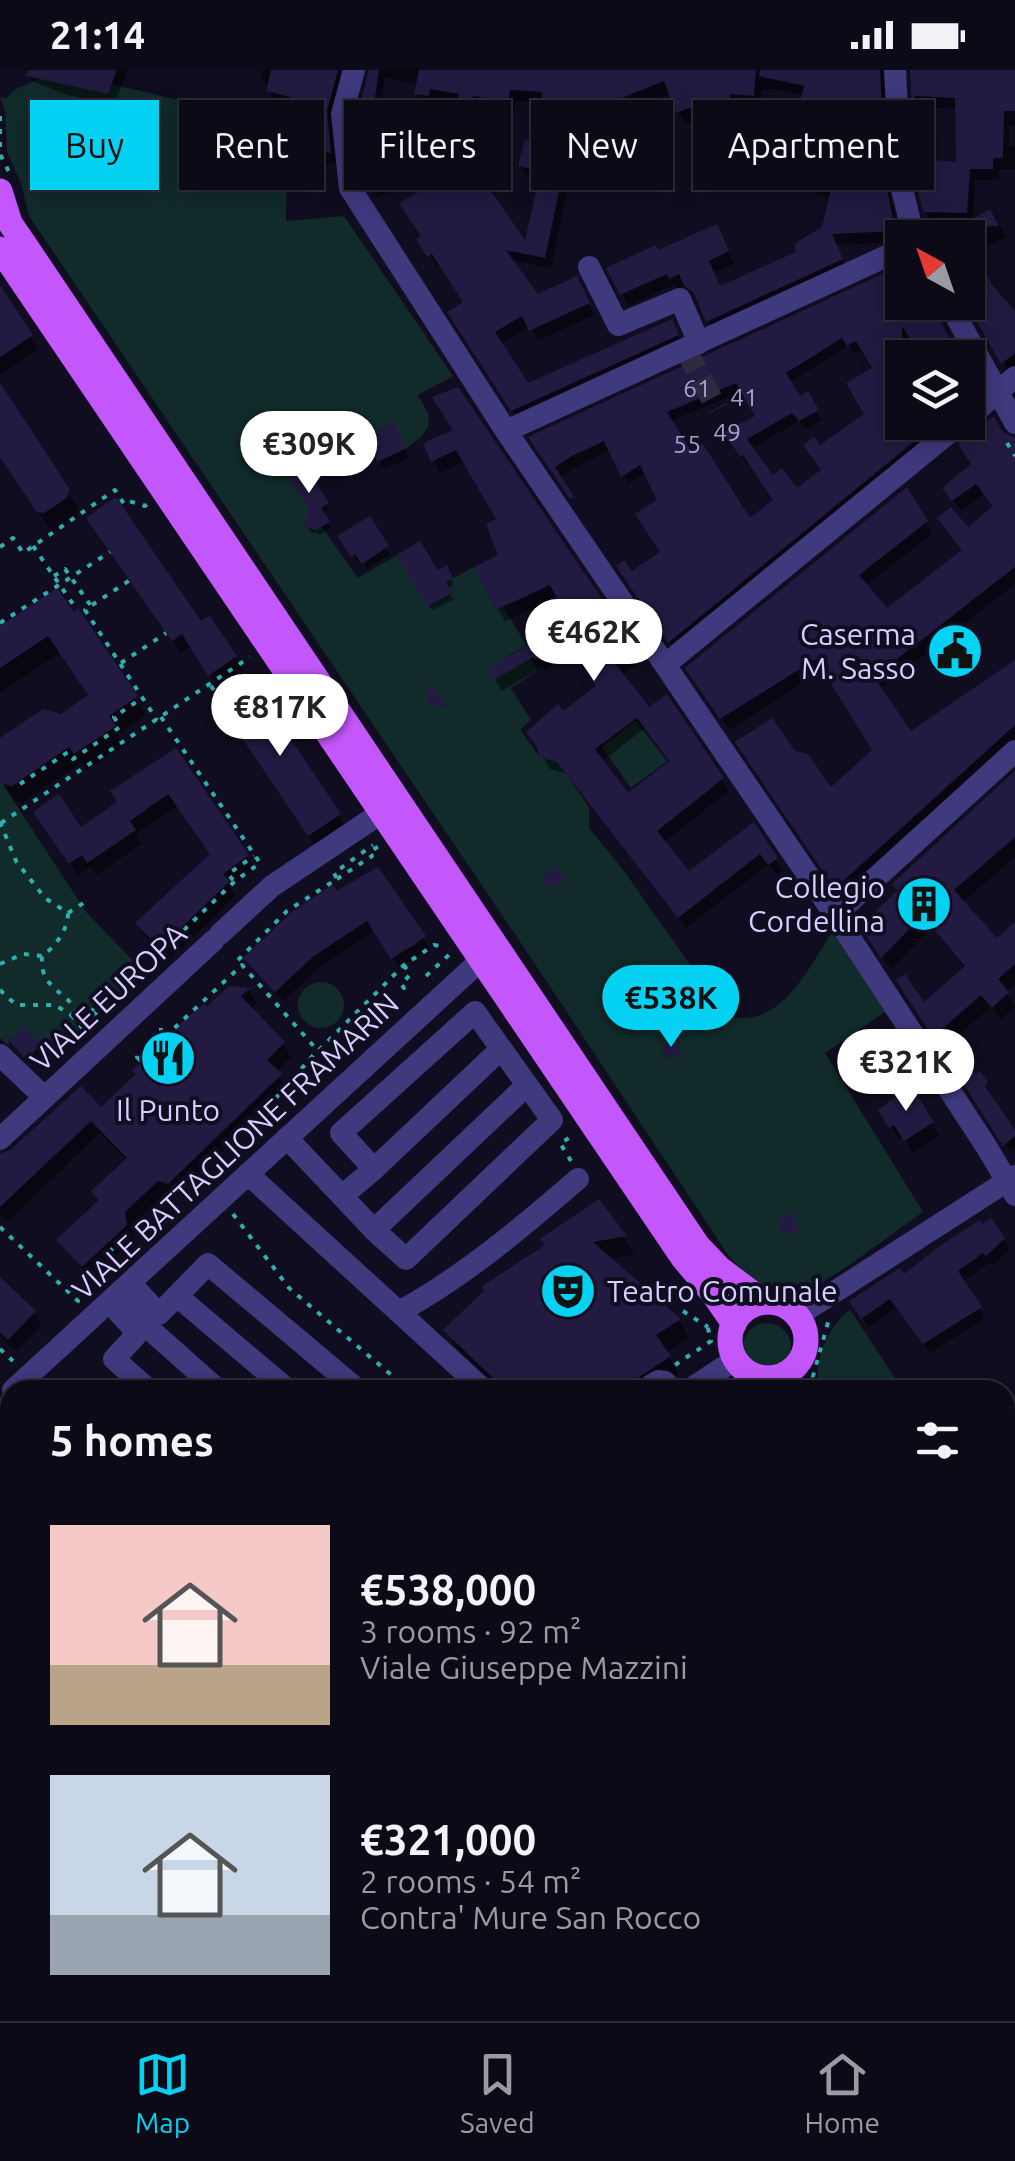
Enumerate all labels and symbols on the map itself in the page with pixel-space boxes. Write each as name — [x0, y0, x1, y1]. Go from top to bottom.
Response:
north arrow — [885, 220, 985, 320]
house number: 61 — [683, 374, 711, 402]
house number: 41 — [730, 383, 758, 411]
pin: €309K — [239, 411, 379, 496]
house number: 49 — [713, 418, 741, 446]
house number: 55 — [673, 430, 701, 458]
pin: €462K — [524, 599, 664, 684]
place label: Caserma M. Sasso — [800, 617, 916, 685]
public building icon: Caserma M. Sasso — [925, 621, 985, 681]
pin: €817K — [210, 674, 350, 759]
place label: Collegio Cordellina — [748, 870, 885, 938]
building icon: Collegio Cordellina — [894, 874, 954, 934]
street label: VIALE EUROPA — [23, 916, 193, 1078]
pin: €538K — [601, 965, 741, 1050]
street label: VIALE BATTAGLIONE FRAMARIN — [65, 986, 405, 1306]
restaurant icon: Il Punto — [138, 1028, 198, 1088]
pin: €321K — [836, 1029, 976, 1114]
place label: Il Punto — [116, 1093, 220, 1127]
theatre icon: Teatro Comunale — [538, 1261, 598, 1321]
place label: Teatro Comunale — [607, 1274, 838, 1308]

